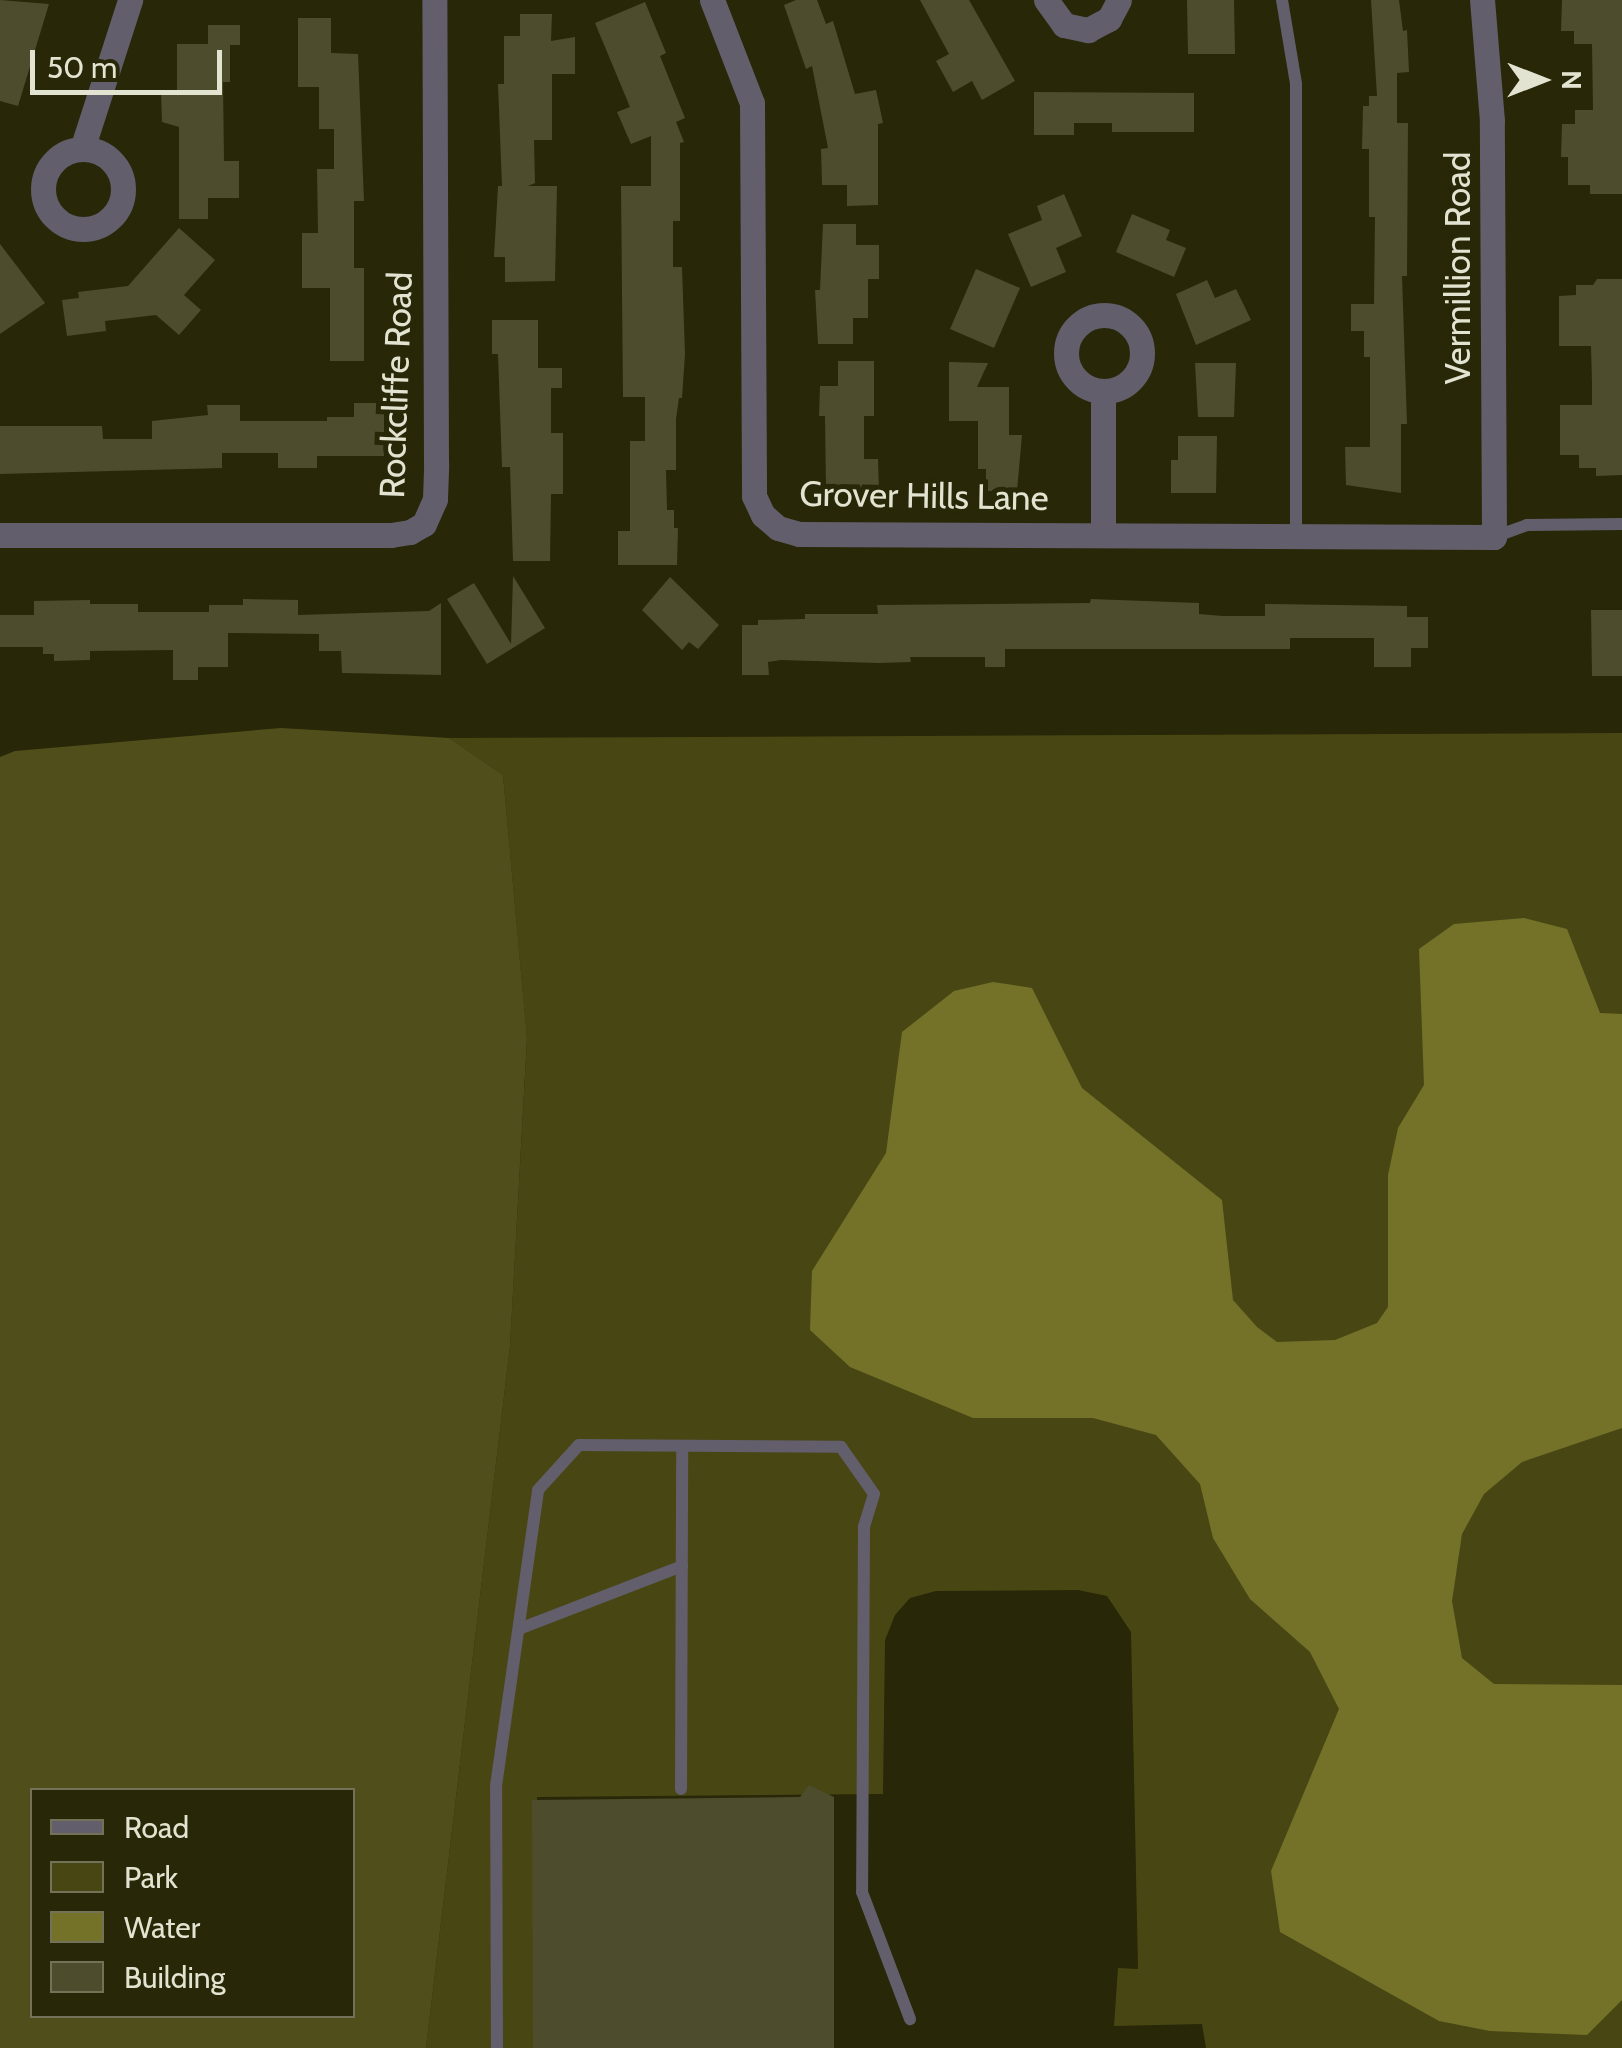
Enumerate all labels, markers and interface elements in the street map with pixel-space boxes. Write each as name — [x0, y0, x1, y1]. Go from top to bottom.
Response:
scale bar — [35, 30, 228, 92]
north arrow — [1492, 30, 1592, 130]
text: 50 m — [47, 49, 117, 86]
text: N — [1555, 70, 1589, 90]
street label: Vermillion Road — [1437, 152, 1479, 384]
street label: Rockcliffe Road — [371, 271, 421, 499]
street label: Grover Hills Lane — [799, 473, 1049, 519]
legend — [30, 1788, 355, 2018]
text: Road — [124, 1809, 189, 1846]
text: Park — [124, 1859, 178, 1896]
text: Water — [124, 1909, 200, 1946]
text: Building — [124, 1959, 226, 1996]

